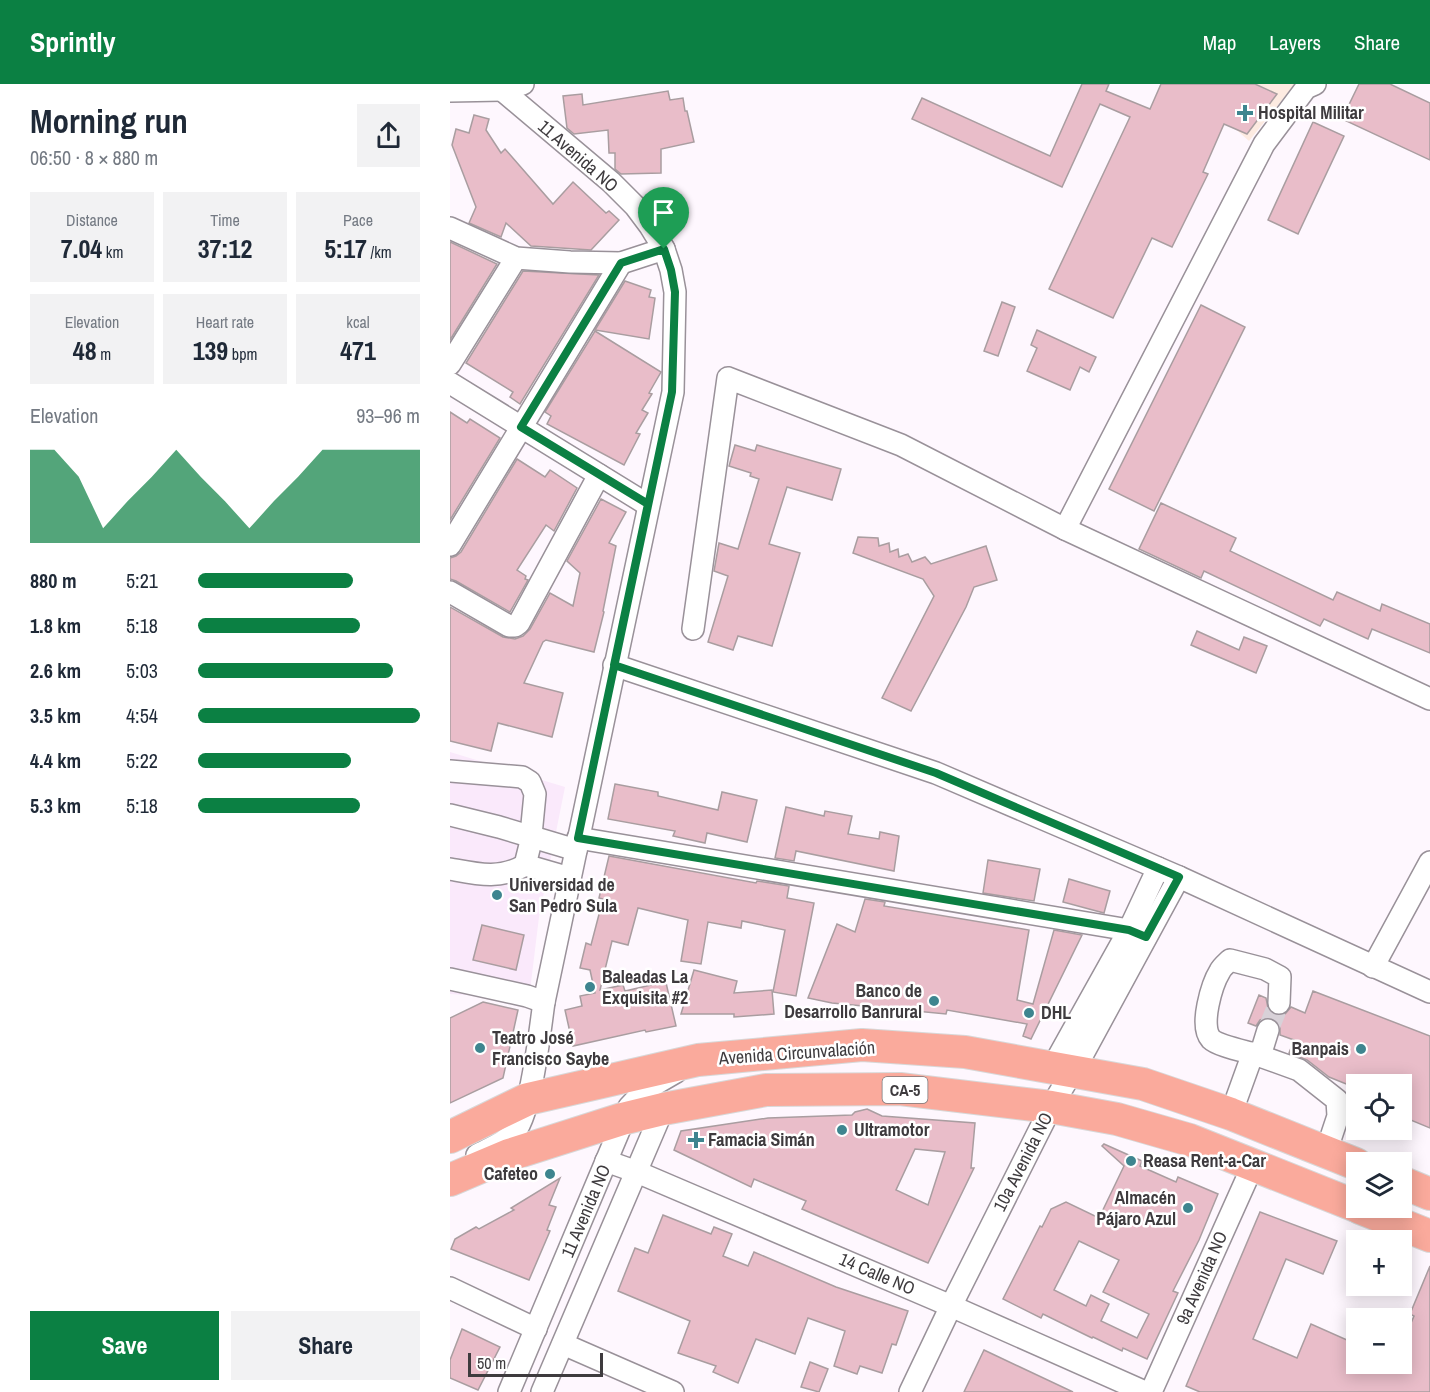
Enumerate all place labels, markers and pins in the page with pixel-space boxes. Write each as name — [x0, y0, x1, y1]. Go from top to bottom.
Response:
place label: Hospital Militar — [1258, 100, 1364, 125]
marker: Hospital Militar — [1236, 104, 1254, 122]
pin — [638, 187, 689, 249]
place label: Universidad de San Pedro Sula — [509, 872, 618, 918]
marker: Universidad de San Pedro Sula — [490, 888, 504, 902]
place label: Baleadas La Exquisita #2 — [602, 964, 689, 1010]
place label: Banco de Desarrollo Banrural — [784, 978, 922, 1024]
marker: Baleadas La Exquisita #2 — [583, 980, 597, 994]
marker: Banco de Desarrollo Banrural — [927, 994, 941, 1008]
place label: DHL — [1041, 1000, 1071, 1025]
marker: DHL — [1022, 1006, 1036, 1020]
place label: Teatro José Francisco Saybe — [492, 1025, 609, 1071]
place label: Banpais — [1292, 1036, 1349, 1061]
marker: Teatro José Francisco Saybe — [473, 1041, 487, 1055]
marker: Banpais — [1354, 1042, 1368, 1056]
place label: Ultramotor — [854, 1117, 930, 1142]
marker: Ultramotor — [835, 1123, 849, 1137]
place label: Famacia Simán — [708, 1127, 815, 1152]
marker: Famacia Simán — [689, 1133, 703, 1147]
place label: Reasa Rent-a-Car — [1143, 1148, 1266, 1173]
marker: Reasa Rent-a-Car — [1124, 1154, 1138, 1168]
place label: Cafeteo — [484, 1161, 538, 1186]
marker: Cafeteo — [543, 1167, 557, 1181]
place label: Almacén Pájaro Azul — [1096, 1185, 1176, 1231]
marker: Almacén Pájaro Azul — [1181, 1201, 1195, 1215]

